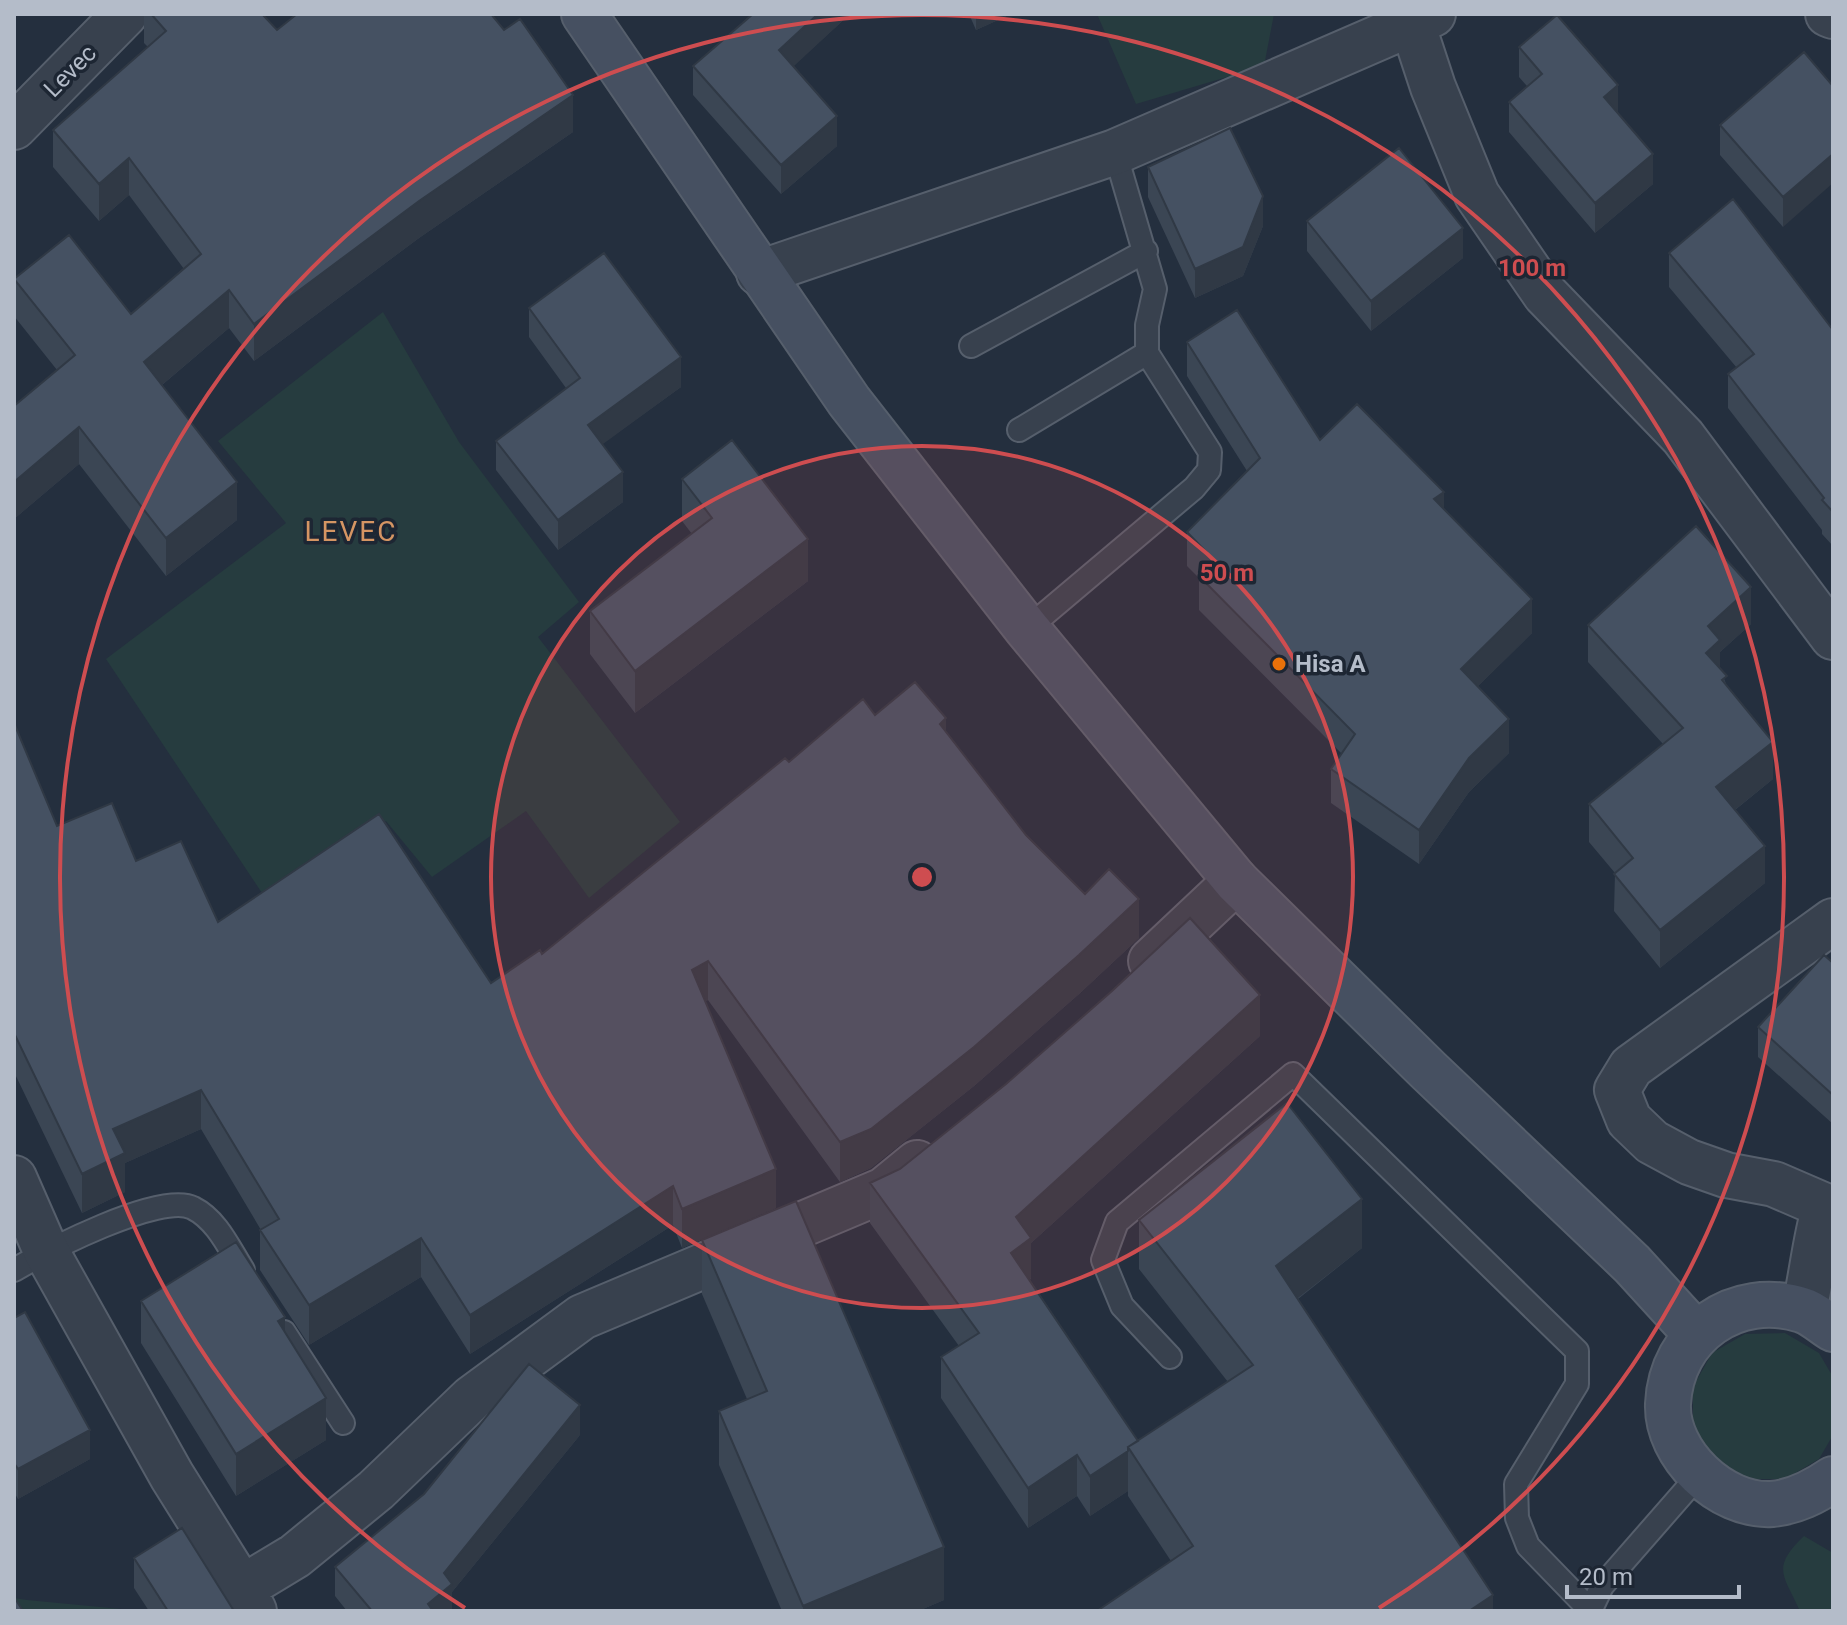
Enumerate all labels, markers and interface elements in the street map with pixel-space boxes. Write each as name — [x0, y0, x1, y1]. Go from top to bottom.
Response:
street label: Levec — [38, 39, 102, 103]
text: 100 m — [1498, 254, 1566, 282]
district label: LEVEC — [305, 515, 397, 548]
text: 50 m — [1200, 559, 1254, 587]
place label: Hisa A — [1295, 650, 1366, 678]
marker: Hisa A — [1270, 655, 1288, 673]
centre of rings — [908, 863, 936, 891]
scale bar — [1567, 1549, 1739, 1599]
text: 20 m — [1579, 1563, 1633, 1591]

